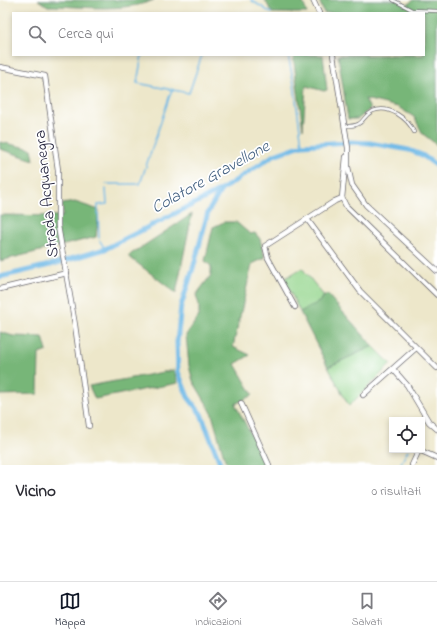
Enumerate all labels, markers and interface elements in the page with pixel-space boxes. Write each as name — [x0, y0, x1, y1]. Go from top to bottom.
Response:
search box — [12, 12, 425, 56]
icon: search — [26, 23, 48, 45]
text: Cerca qui — [58, 23, 114, 45]
street label: Strada Acquanegra — [28, 129, 66, 259]
water label: Colatore Gravellone — [147, 134, 276, 220]
map controls — [389, 417, 425, 453]
button: locate — [389, 417, 425, 453]
text: Vicino — [16, 479, 56, 504]
text: 0 risultati — [371, 482, 421, 501]
tab: Mappa — [55, 590, 85, 630]
tab: Indicazioni — [195, 590, 242, 630]
tab: Salvati — [351, 590, 382, 630]

